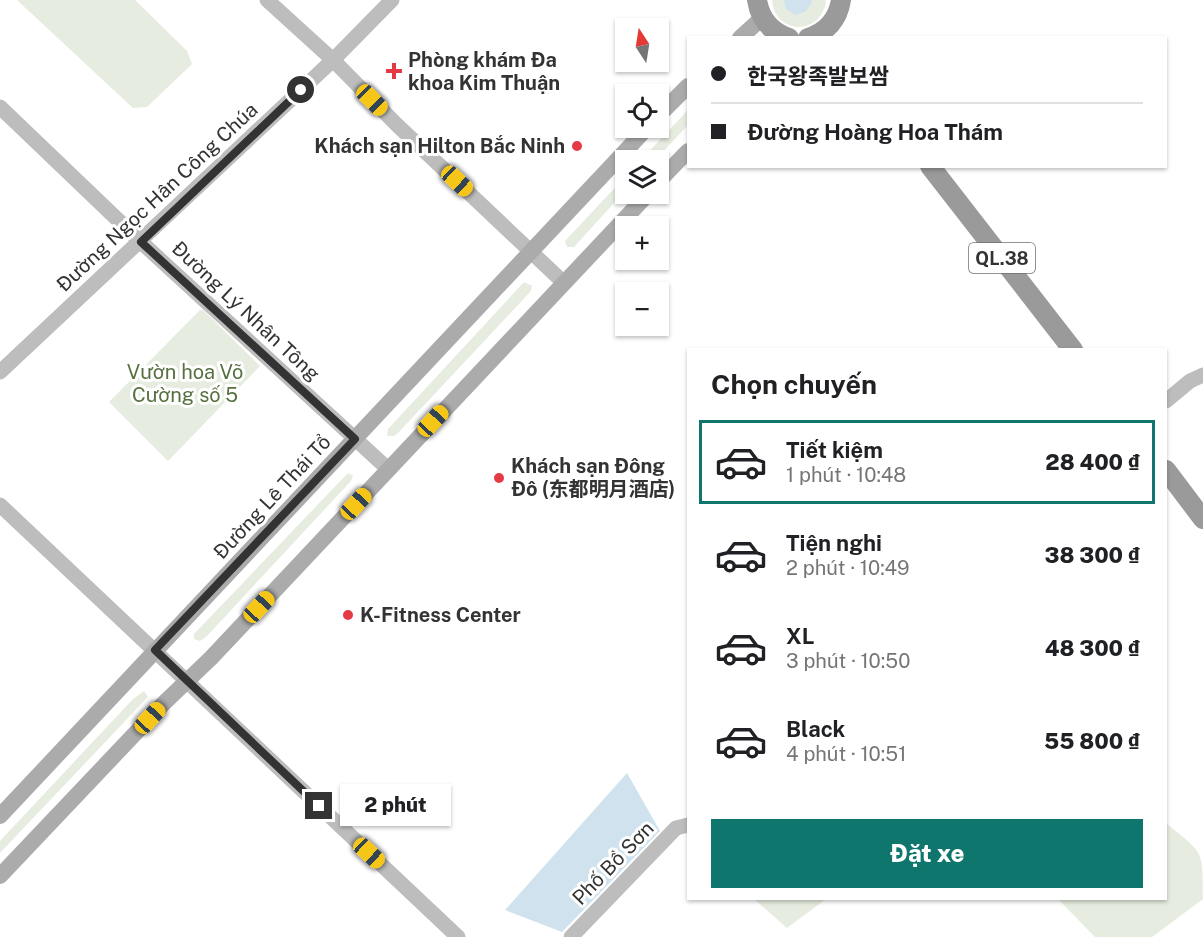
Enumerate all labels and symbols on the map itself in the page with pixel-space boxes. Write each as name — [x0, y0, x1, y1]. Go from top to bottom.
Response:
north arrow — [615, 18, 669, 72]
place label: Phòng khám Đa khoa Kim Thuận — [408, 48, 560, 95]
marker: Phòng khám Đa khoa Kim Thuận — [385, 62, 403, 80]
route start — [287, 76, 314, 103]
car — [353, 81, 391, 119]
street label: Đường Ngọc Hân Công Chúa — [51, 97, 263, 297]
place label: Khách sạn Hilton Bắc Ninh — [314, 134, 565, 158]
marker: Khách sạn Hilton Bắc Ninh — [570, 139, 584, 153]
car — [438, 162, 476, 200]
street label: Đường Lý Nhân Tông — [167, 236, 325, 386]
road number: QL.38 — [969, 243, 1035, 273]
park label: Vườn hoa Võ Cường số 5 — [127, 360, 243, 407]
car — [414, 402, 452, 440]
street label: Đường Lê Thái Tổ — [208, 430, 336, 564]
place label: Khách sạn Đông Đô (东都明月酒店) — [511, 454, 675, 501]
marker: Khách sạn Đông Đô (东都明月酒店) — [492, 471, 506, 485]
car — [337, 485, 375, 523]
car — [240, 588, 278, 626]
place label: K-Fitness Center — [360, 603, 521, 627]
marker: K-Fitness Center — [341, 608, 355, 622]
car — [131, 699, 169, 737]
callout: 2 phút — [340, 785, 451, 827]
route end — [305, 792, 332, 819]
street label: Phố Bồ Sơn — [567, 816, 659, 910]
car — [350, 834, 388, 872]

